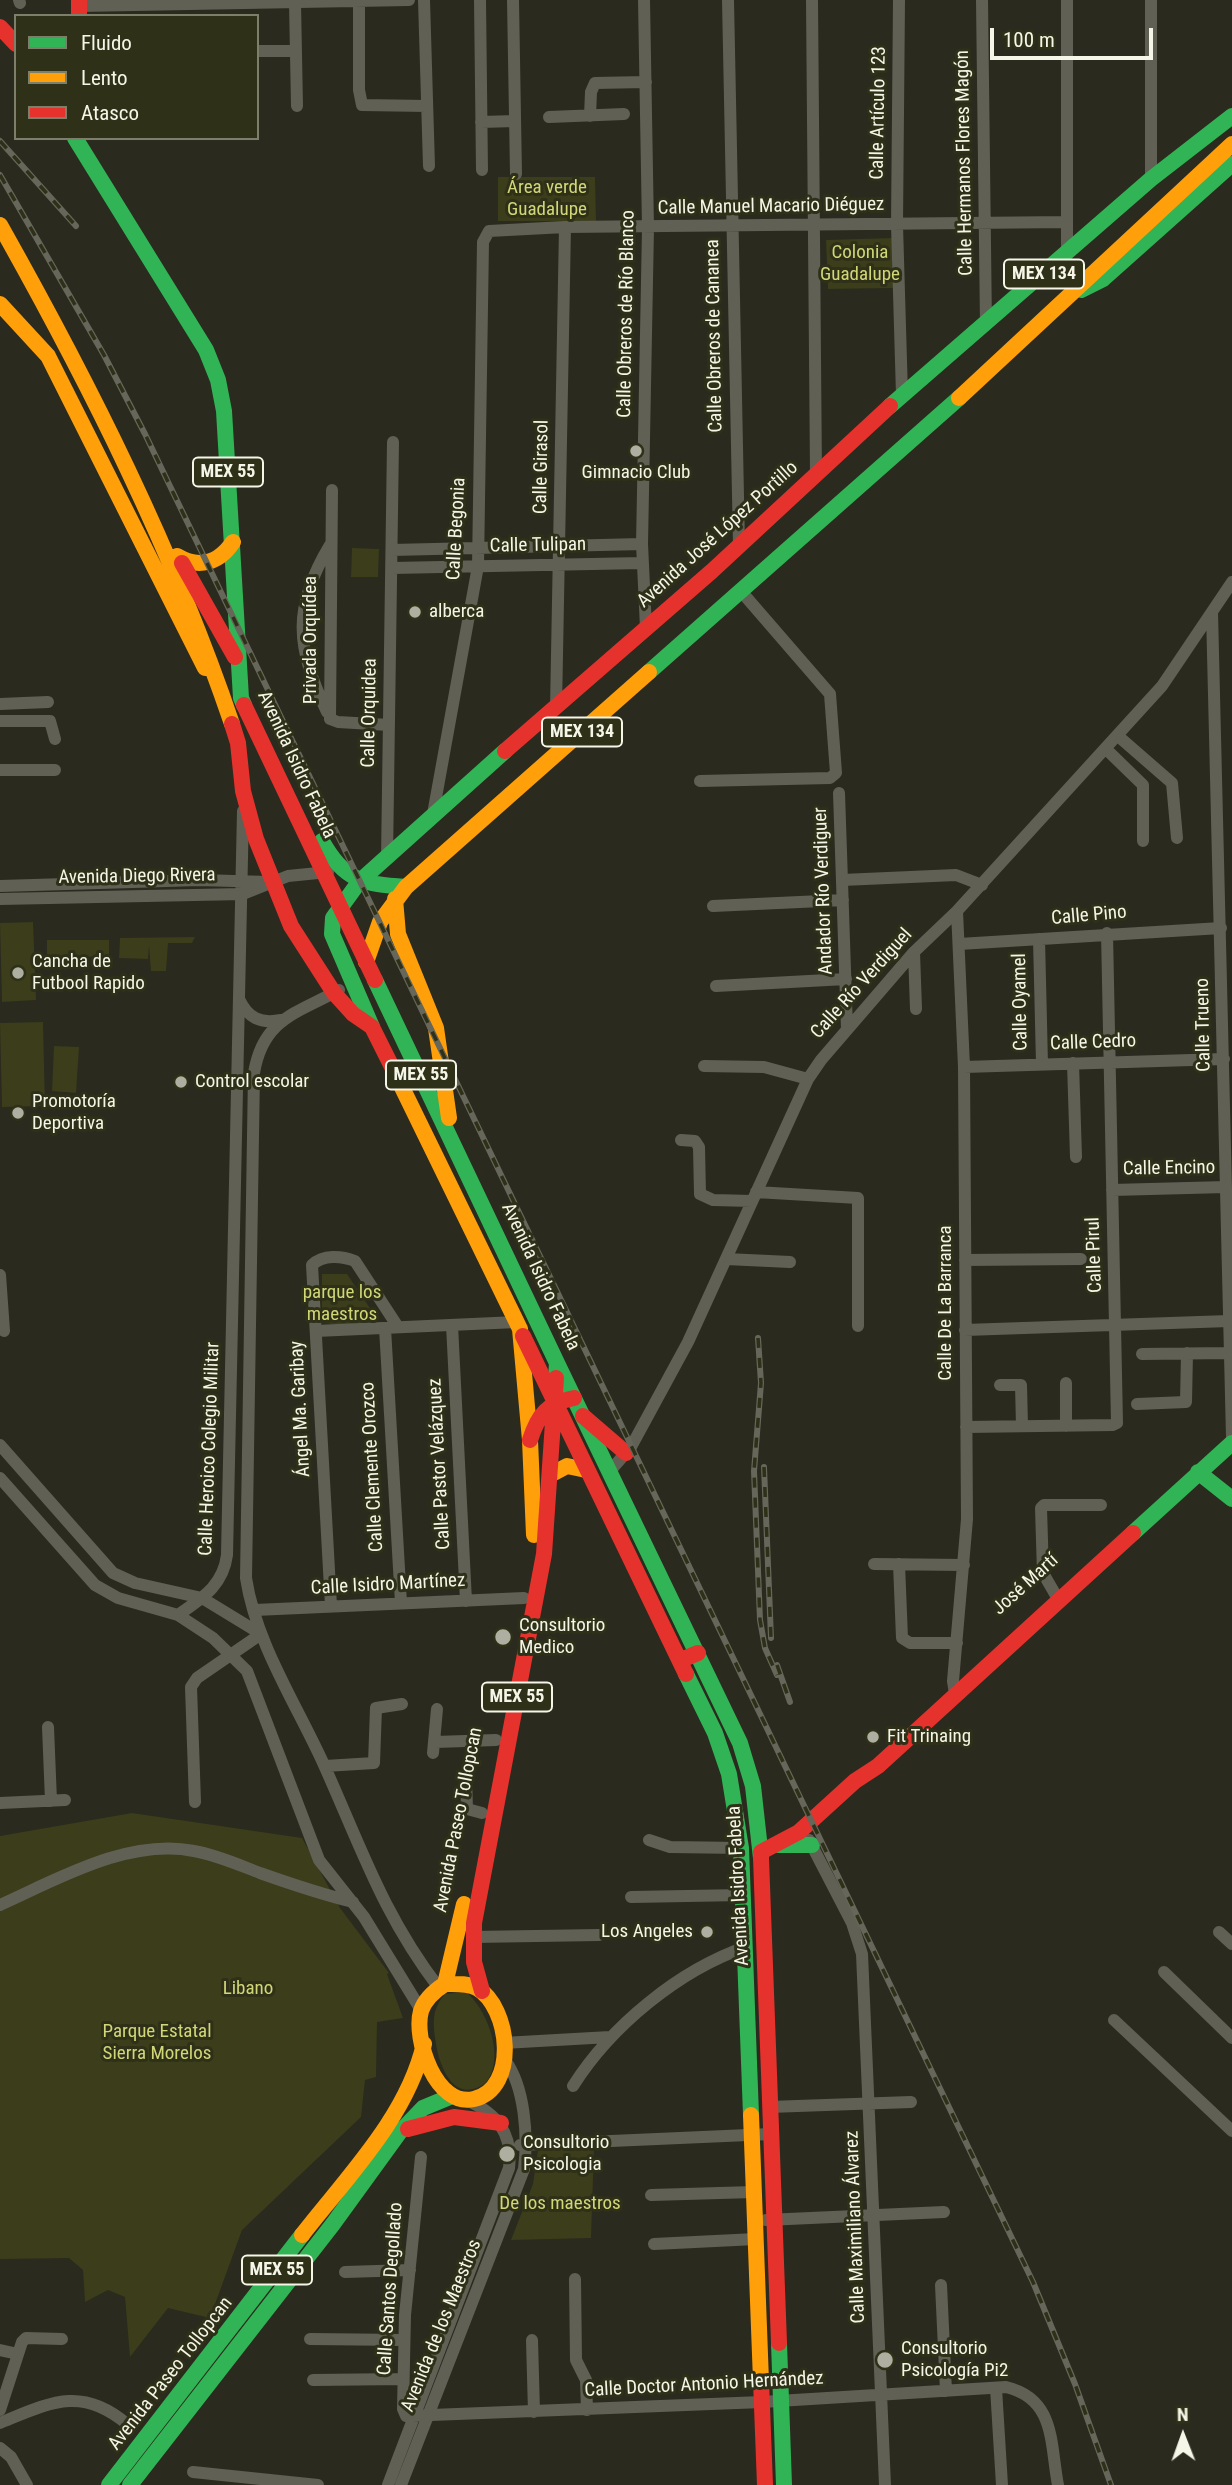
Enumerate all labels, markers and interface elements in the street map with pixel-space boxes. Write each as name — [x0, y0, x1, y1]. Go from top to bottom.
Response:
legend — [14, 14, 259, 140]
scale bar — [994, 14, 1157, 58]
text: 100 m — [1003, 28, 1055, 52]
text: Fluido — [81, 31, 132, 55]
street label: Calle Artículo 123 — [866, 46, 892, 180]
street label: Calle Hermanos Flores Magón — [952, 50, 978, 276]
text: Lento — [81, 66, 128, 90]
text: Atasco — [81, 101, 139, 125]
park label: Área verde Guadalupe — [507, 177, 587, 221]
street label: Calle Manuel Macario Diéguez — [658, 194, 884, 220]
street label: Calle Obreros de Río Blanco — [614, 210, 640, 418]
street label: Calle Obreros de Cananea — [702, 239, 728, 433]
park label: Colonia Guadalupe — [820, 242, 900, 286]
road number: MEX 134 — [1004, 260, 1084, 288]
street label: Calle Girasol — [530, 420, 554, 514]
marker: Gimnacio Club — [628, 443, 644, 459]
street label: Avenida José López Portillo — [633, 457, 803, 613]
road number: MEX 55 — [193, 458, 263, 486]
place label: Gimnacio Club — [582, 462, 690, 484]
street label: Calle Begonia — [443, 477, 471, 581]
street label: Calle Tulipan — [490, 534, 586, 558]
street label: Privada Orquídea — [300, 576, 322, 704]
place label: alberca — [429, 601, 484, 623]
marker: alberca — [407, 604, 423, 620]
street label: Calle Orquidea — [358, 658, 382, 768]
street label: Avenida Isidro Fabela — [252, 688, 340, 842]
road number: MEX 134 — [542, 718, 622, 746]
street label: Andador Río Verdiguer — [810, 807, 838, 975]
street label: Avenida Diego Rivera — [58, 864, 216, 890]
street label: Calle Pino — [1050, 901, 1128, 931]
street label: Calle Río Verdiguel — [806, 924, 918, 1044]
place label: Cancha de Futbool Rapido — [32, 951, 145, 995]
street label: Calle Oyamel — [1009, 953, 1033, 1051]
marker: Cancha de Futbool Rapido — [10, 965, 26, 981]
street label: Calle Trueno — [1192, 978, 1216, 1072]
street label: Calle Cedro — [1050, 1030, 1136, 1056]
road number: MEX 55 — [386, 1060, 456, 1090]
place label: Control escolar — [195, 1071, 309, 1093]
marker: Control escolar — [173, 1074, 189, 1090]
place label: Promotoría Deportiva — [32, 1091, 116, 1135]
marker: Promotoría Deportiva — [10, 1105, 26, 1121]
street label: Calle Encino — [1123, 1157, 1215, 1181]
street label: Avenida Isidro Fabela — [496, 1200, 584, 1354]
street label: Calle Pirul — [1082, 1217, 1108, 1293]
street label: Calle De La Barranca — [935, 1225, 957, 1381]
park label: parque los maestros — [303, 1282, 381, 1326]
street label: Ángel Ma. Garibay — [286, 1340, 316, 1478]
street label: Calle Heroico Colegio Militar — [195, 1342, 225, 1556]
street label: Calle Pastor Velázquez — [424, 1378, 456, 1550]
street label: Calle Clemente Orozco — [357, 1381, 389, 1553]
street label: José Martí — [988, 1550, 1064, 1620]
street label: Calle Isidro Martínez — [310, 1570, 466, 1600]
place label: Consultorio Medico — [519, 1615, 605, 1659]
marker: Consultorio Medico — [493, 1627, 513, 1647]
road number: MEX 55 — [482, 1682, 552, 1712]
street label: Avenida Paseo Tollopcan — [430, 1726, 488, 1914]
place label: Fit Trinaing — [887, 1726, 971, 1748]
marker: Fit Trinaing — [865, 1729, 881, 1745]
street label: Avenida Isidro Fabela — [723, 1805, 755, 1967]
place label: Los Angeles — [601, 1921, 693, 1943]
marker: Los Angeles — [699, 1924, 715, 1940]
park label: Libano — [223, 1978, 273, 2000]
park label: Parque Estatal Sierra Morelos — [102, 2021, 212, 2065]
street label: Calle Maximiliano Álvarez — [841, 2130, 871, 2324]
place label: Consultorio Psicologia — [523, 2132, 609, 2176]
marker: Consultorio Psicologia — [497, 2144, 517, 2164]
park label: De los maestros — [499, 2193, 621, 2215]
street label: Calle Santos Degollado — [374, 2202, 408, 2376]
street label: Avenida de los Maestros — [397, 2236, 487, 2416]
road number: MEX 55 — [242, 2256, 312, 2284]
street label: Avenida Paseo Tollopcan — [104, 2293, 238, 2455]
place label: Consultorio Psicología Pi2 — [901, 2338, 1008, 2382]
marker: Consultorio Psicología Pi2 — [875, 2350, 895, 2370]
street label: Calle Doctor Antonio Hernández — [584, 2367, 824, 2403]
north arrow — [1148, 2401, 1218, 2471]
text: N — [1177, 2403, 1189, 2426]

